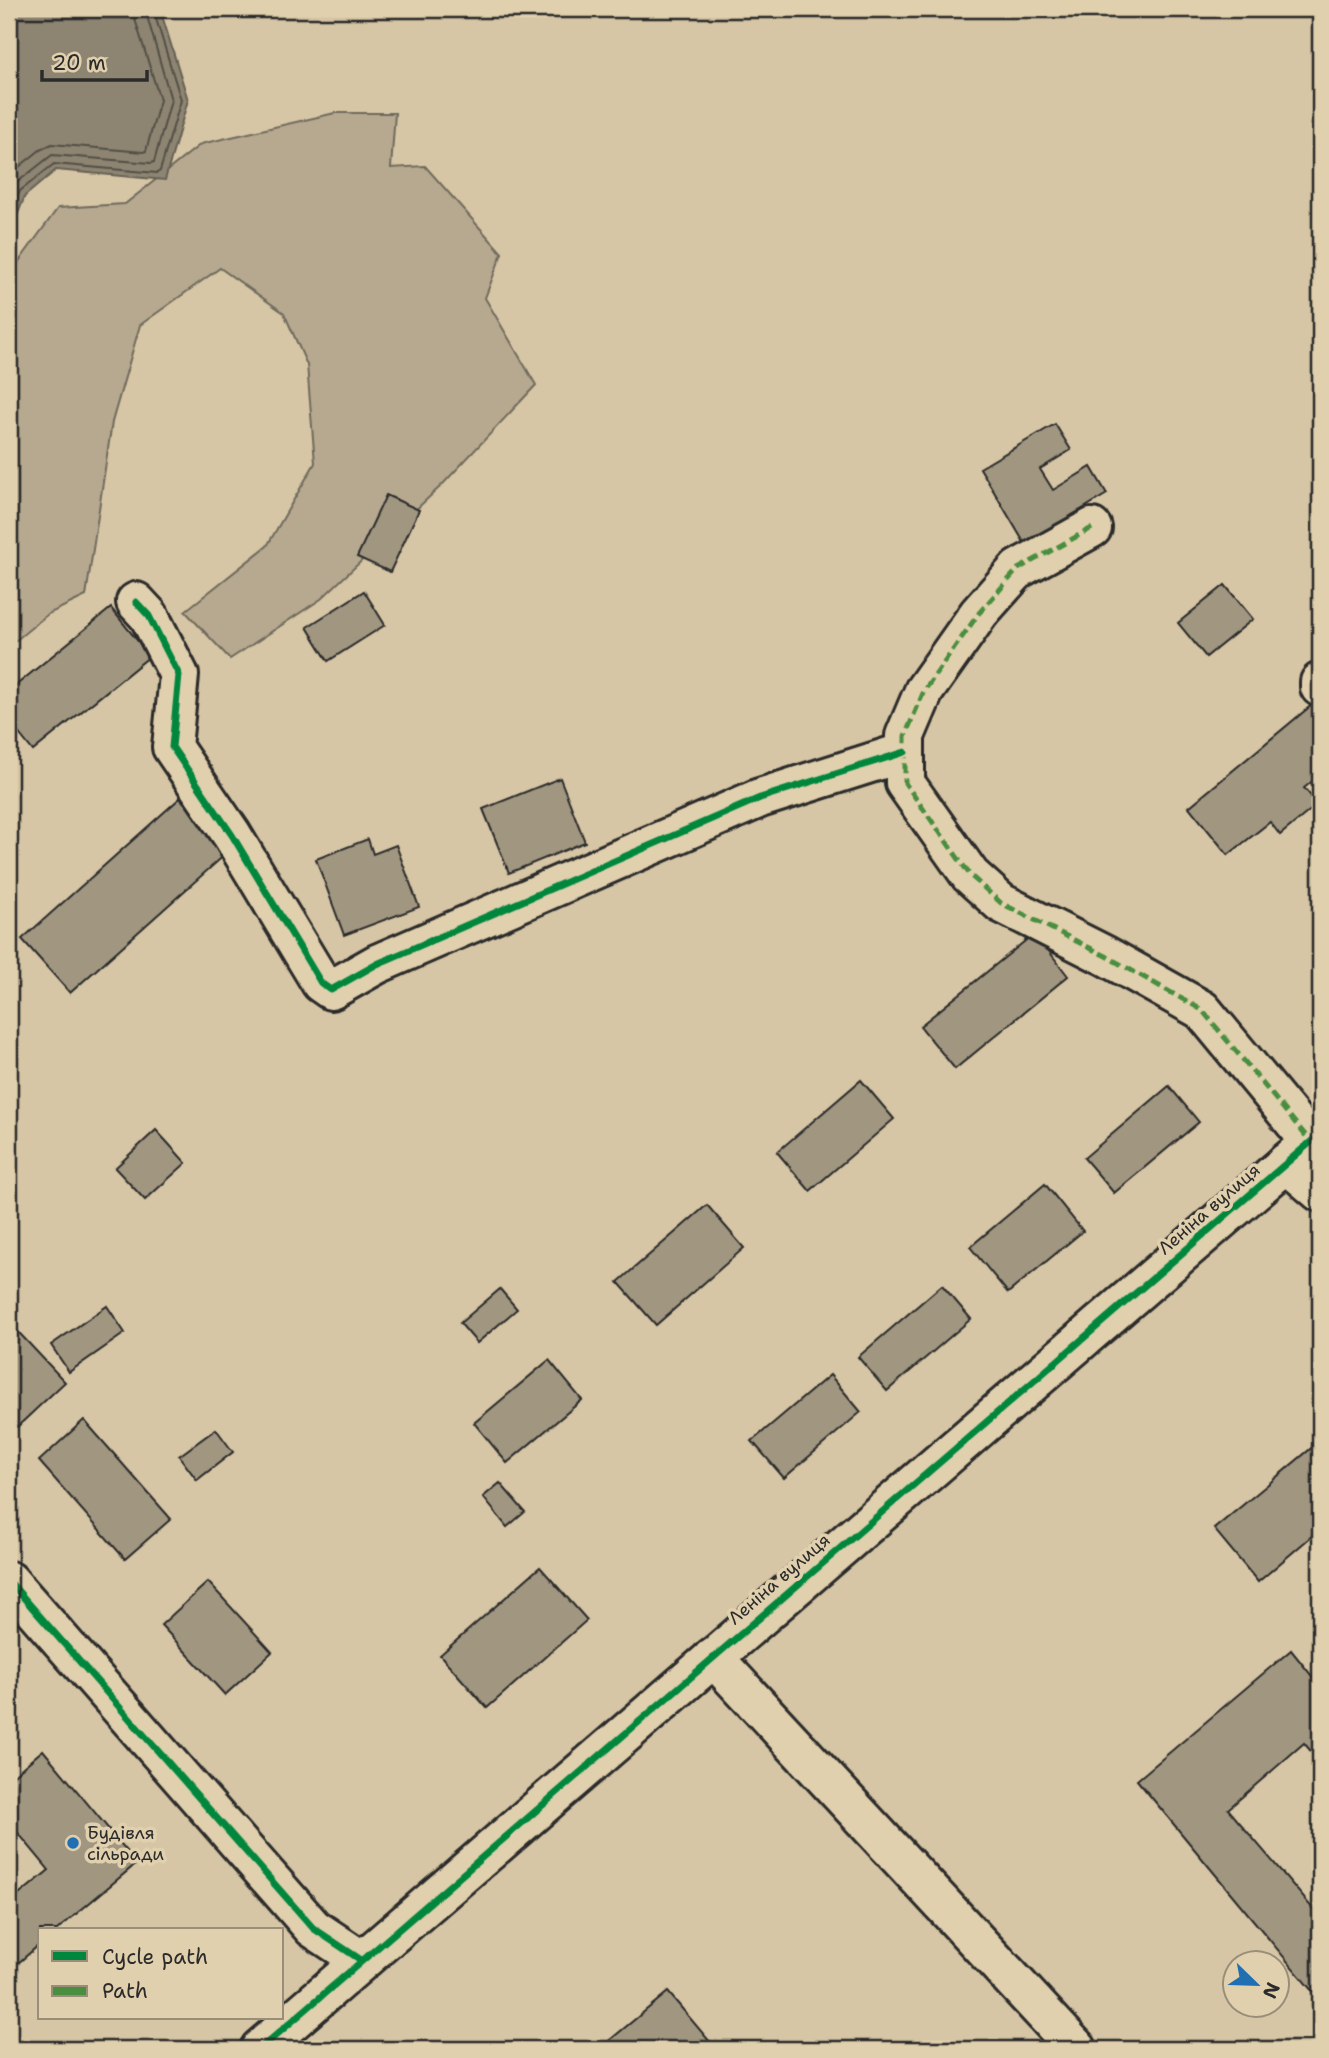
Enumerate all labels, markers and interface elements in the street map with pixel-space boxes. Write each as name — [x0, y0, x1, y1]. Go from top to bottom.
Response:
scale bar — [42, 38, 147, 82]
text: 20 m — [52, 49, 106, 77]
street label: Леніна вулиця — [1153, 1158, 1265, 1260]
street label: Леніна вулиця — [723, 1528, 835, 1630]
place label: Будівля сільради — [87, 1821, 164, 1866]
marker: Будівля сільради — [65, 1835, 81, 1851]
legend — [38, 1928, 284, 2020]
text: Cycle path — [102, 1943, 208, 1971]
north arrow — [1220, 1950, 1290, 2020]
text: Path — [102, 1977, 148, 2005]
text: N — [1257, 1979, 1286, 2002]

